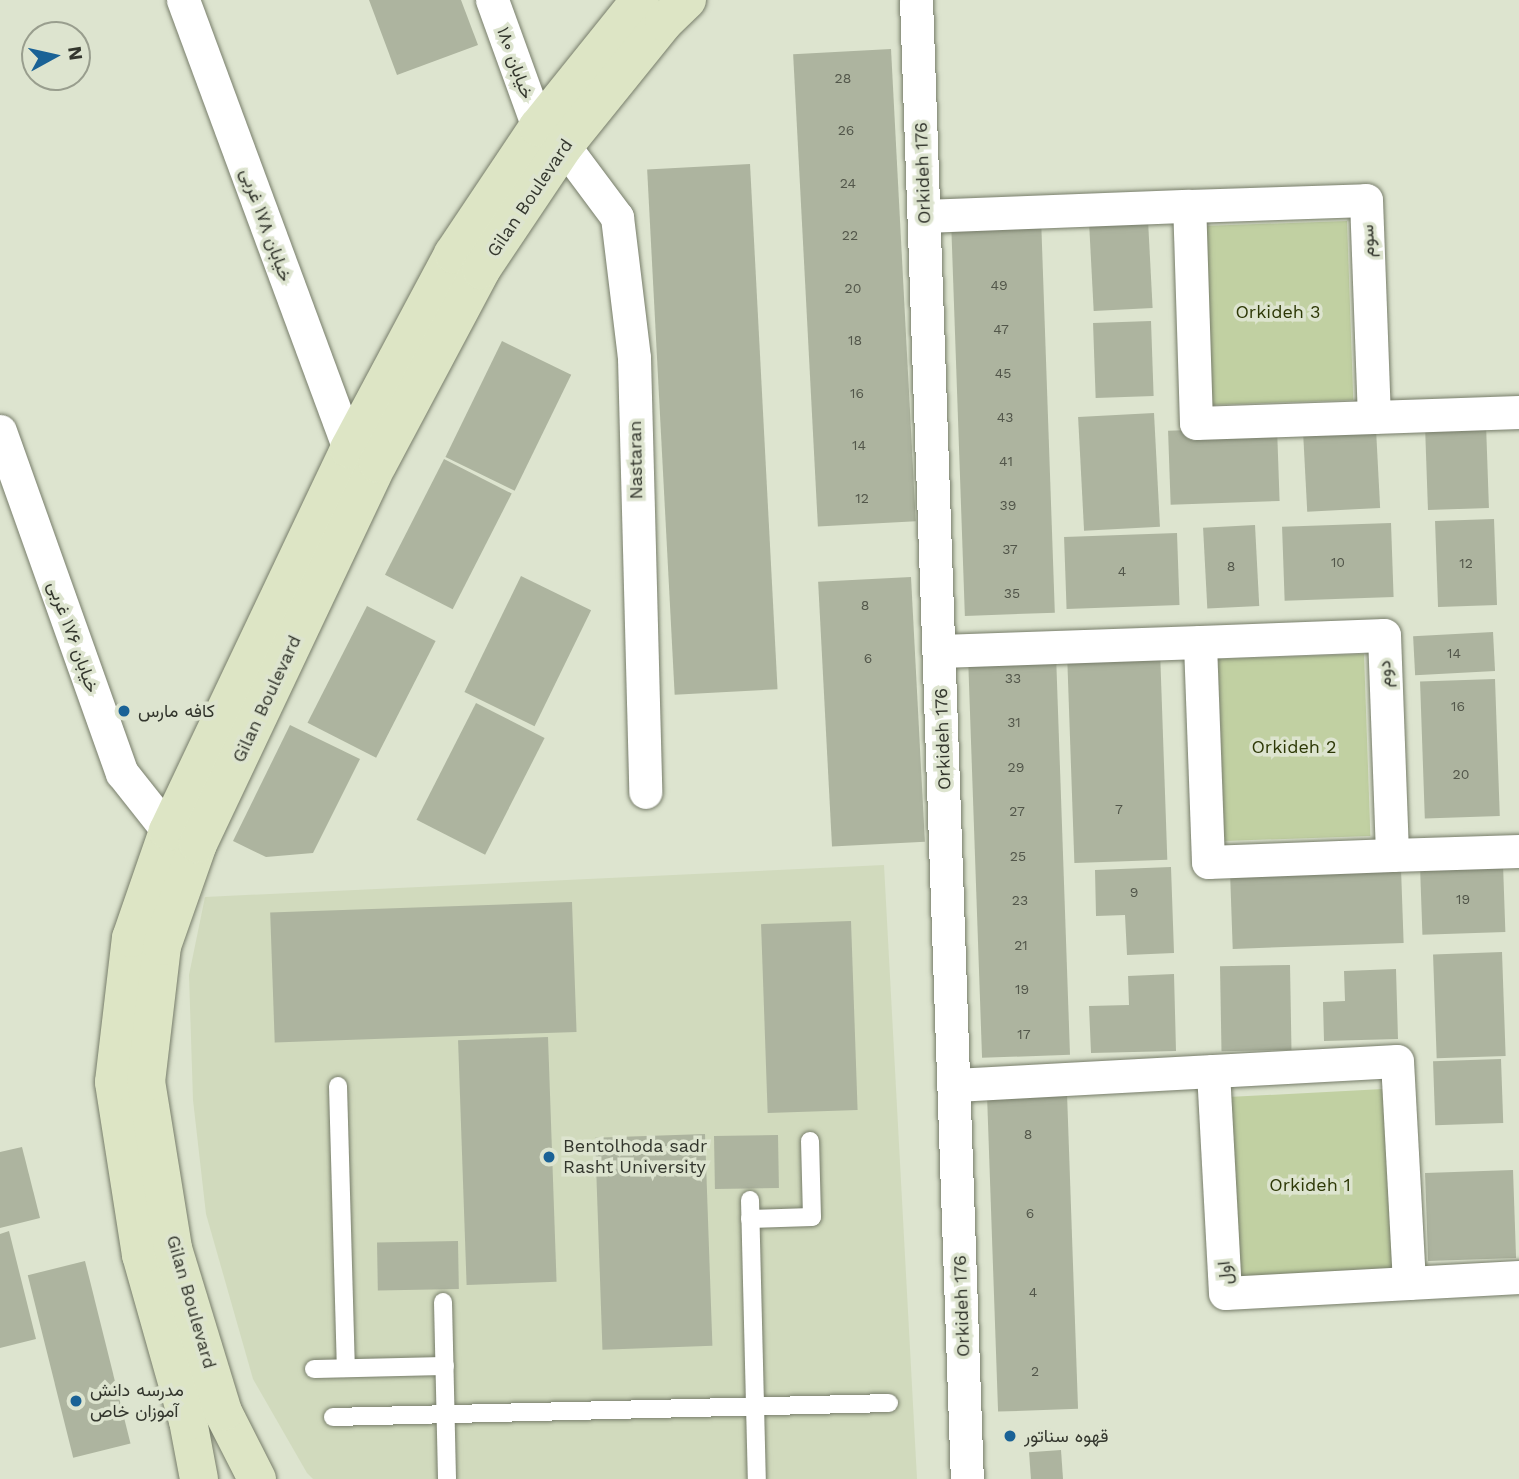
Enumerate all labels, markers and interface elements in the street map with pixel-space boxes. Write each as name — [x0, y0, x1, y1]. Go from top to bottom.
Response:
north arrow — [21, 21, 91, 91]
street label: خیابان ۱۸۰ — [492, 24, 538, 102]
text: N — [63, 45, 88, 62]
house number: 28 — [835, 70, 851, 86]
street label: Orkideh 176 — [910, 121, 936, 225]
house number: 26 — [838, 122, 854, 138]
street label: Gilan Boulevard — [483, 135, 577, 261]
street label: خیابان ۱۷۸ غربی — [236, 166, 296, 284]
house number: 24 — [840, 175, 856, 191]
street label: سوم — [1357, 224, 1379, 258]
house number: 22 — [842, 227, 858, 243]
house number: 49 — [990, 277, 1008, 293]
house number: 20 — [845, 280, 861, 296]
park label: Orkideh 3 — [1235, 301, 1321, 323]
house number: 47 — [993, 321, 1009, 337]
house number: 18 — [848, 332, 862, 348]
house number: 45 — [995, 365, 1011, 381]
house number: 16 — [850, 385, 864, 401]
house number: 43 — [997, 409, 1013, 425]
street label: Nastaran — [625, 420, 647, 500]
house number: 14 — [852, 437, 866, 453]
house number: 41 — [999, 453, 1013, 469]
house number: 12 — [855, 490, 869, 506]
house number: 39 — [1000, 497, 1016, 513]
house number: 37 — [1002, 541, 1018, 557]
house number: 10 — [1331, 554, 1345, 570]
house number: 12 — [1459, 555, 1473, 571]
house number: 8 — [1227, 558, 1235, 574]
house number: 4 — [1118, 563, 1126, 579]
street label: خیابان ۱۷۶ غربی — [43, 578, 103, 696]
house number: 35 — [1004, 585, 1020, 601]
house number: 8 — [861, 597, 869, 613]
street label: Gilan Boulevard — [228, 632, 306, 766]
house number: 14 — [1447, 645, 1461, 661]
house number: 6 — [864, 650, 872, 666]
street label: دوم — [1374, 660, 1396, 688]
house number: 33 — [1005, 670, 1021, 686]
street label: Orkideh 176 — [930, 687, 956, 791]
house number: 16 — [1451, 698, 1465, 714]
place label: کافه مارس — [138, 700, 215, 722]
marker: کافه مارس — [116, 703, 132, 719]
house number: 31 — [1007, 714, 1021, 730]
park label: Orkideh 2 — [1251, 736, 1337, 758]
house number: 29 — [1008, 759, 1024, 775]
house number: 20 — [1453, 766, 1469, 782]
house number: 7 — [1115, 801, 1123, 817]
house number: 27 — [1009, 803, 1025, 819]
house number: 25 — [1010, 848, 1026, 864]
house number: 9 — [1130, 884, 1138, 900]
house number: 19 — [1456, 891, 1470, 907]
house number: 23 — [1012, 892, 1028, 908]
house number: 21 — [1014, 937, 1028, 953]
house number: 19 — [1015, 981, 1029, 997]
house number: 17 — [1017, 1026, 1031, 1042]
house number: 8 — [1024, 1126, 1032, 1142]
place label: Bentolhoda sadr Rasht University — [563, 1136, 708, 1178]
marker: Bentolhoda sadr Rasht University — [541, 1149, 557, 1165]
park label: Orkideh 1 — [1269, 1174, 1351, 1196]
house number: 6 — [1026, 1205, 1034, 1221]
street label: Gilan Boulevard — [162, 1233, 220, 1371]
street label: Orkideh 176 — [949, 1254, 975, 1358]
street label: اول — [1213, 1260, 1237, 1286]
house number: 4 — [1029, 1284, 1037, 1300]
house number: 2 — [1031, 1363, 1039, 1379]
place label: مدرسه دانش آموزان خاص — [90, 1380, 184, 1422]
marker: مدرسه دانش آموزان خاص — [68, 1393, 84, 1409]
place label: قهوه سناتور — [1024, 1425, 1108, 1447]
marker: قهوه سناتور — [1002, 1428, 1018, 1444]

